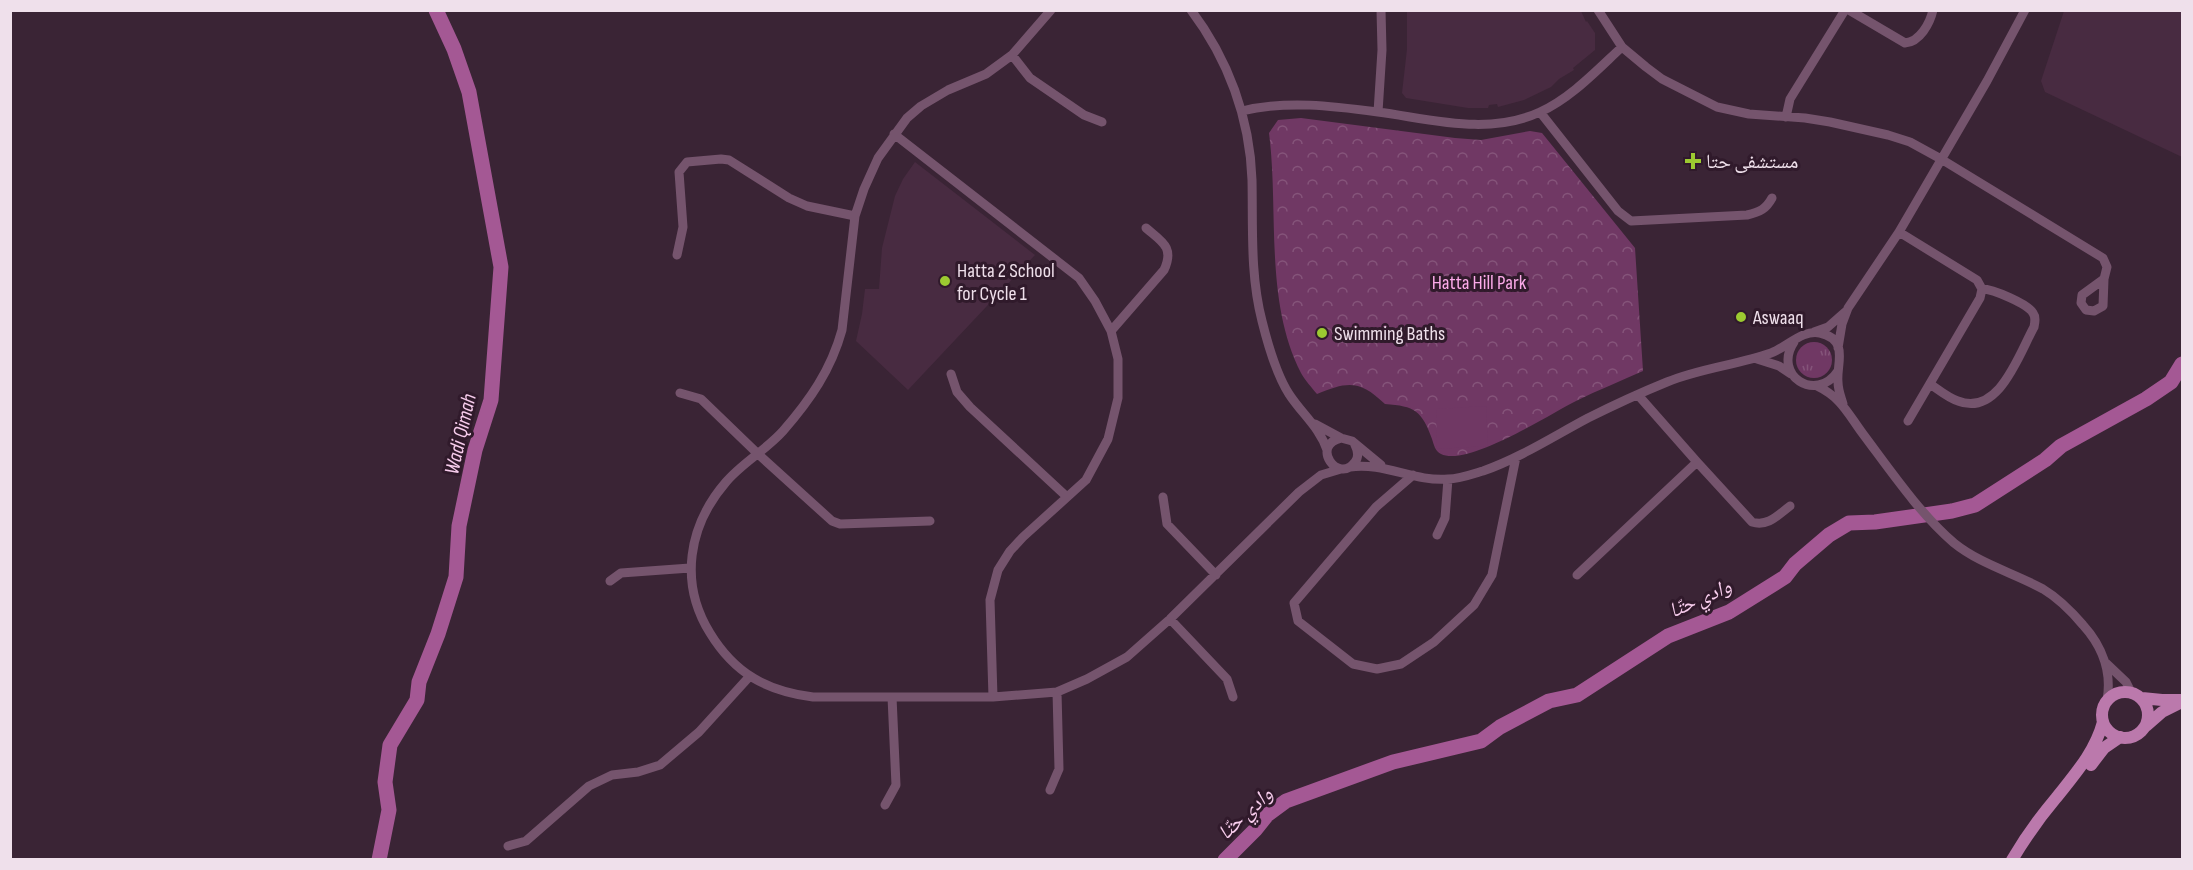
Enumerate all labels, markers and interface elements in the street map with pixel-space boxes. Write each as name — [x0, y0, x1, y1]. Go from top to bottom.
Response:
place label: مستشفى حتا — [1706, 150, 1798, 174]
marker: مستشفى حتا — [1684, 152, 1702, 170]
place label: Hatta 2 School for Cycle 1 — [957, 259, 1055, 306]
park label: Hatta Hill Park — [1432, 271, 1527, 295]
marker: Hatta 2 School for Cycle 1 — [938, 274, 952, 288]
place label: Aswaaq — [1752, 306, 1804, 330]
marker: Aswaaq — [1734, 310, 1748, 324]
place label: Swimming Baths — [1334, 322, 1445, 346]
marker: Swimming Baths — [1315, 326, 1329, 340]
water label: Wadi Qimah — [439, 391, 482, 477]
water label: وادي حتّا — [1665, 574, 1737, 626]
water label: وادي حتّا — [1213, 782, 1280, 847]

